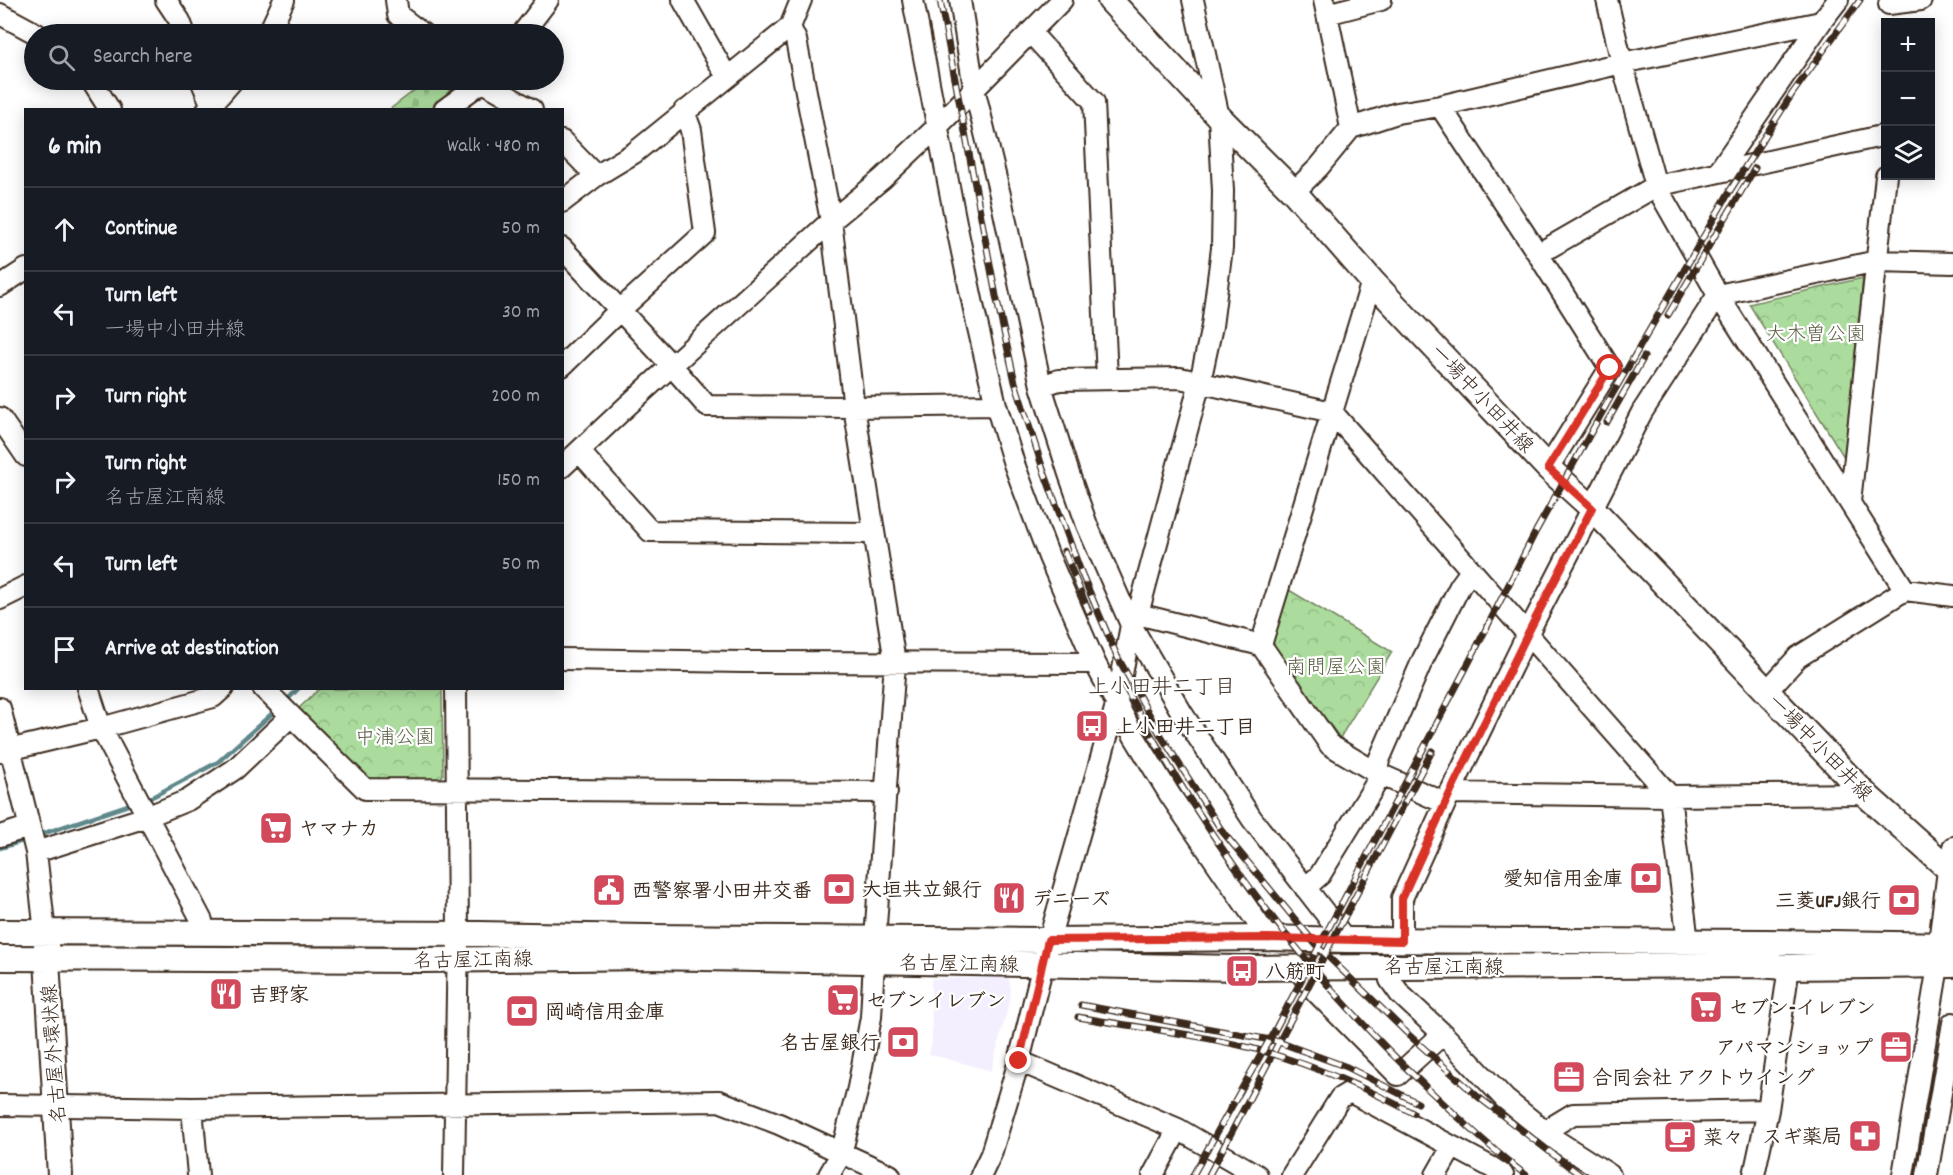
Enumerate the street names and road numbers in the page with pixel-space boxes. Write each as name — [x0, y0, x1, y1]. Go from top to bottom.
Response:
street label: 一場中小田井線 — [1423, 339, 1539, 461]
street label: 一場中小田井線 — [1760, 689, 1878, 809]
street label: 名古屋江南線 — [413, 947, 533, 977]
street label: 名古屋江南線 — [899, 951, 1019, 981]
street label: 名古屋江南線 — [1384, 955, 1504, 983]
street label: 名古屋外環状線 — [37, 983, 75, 1125]

